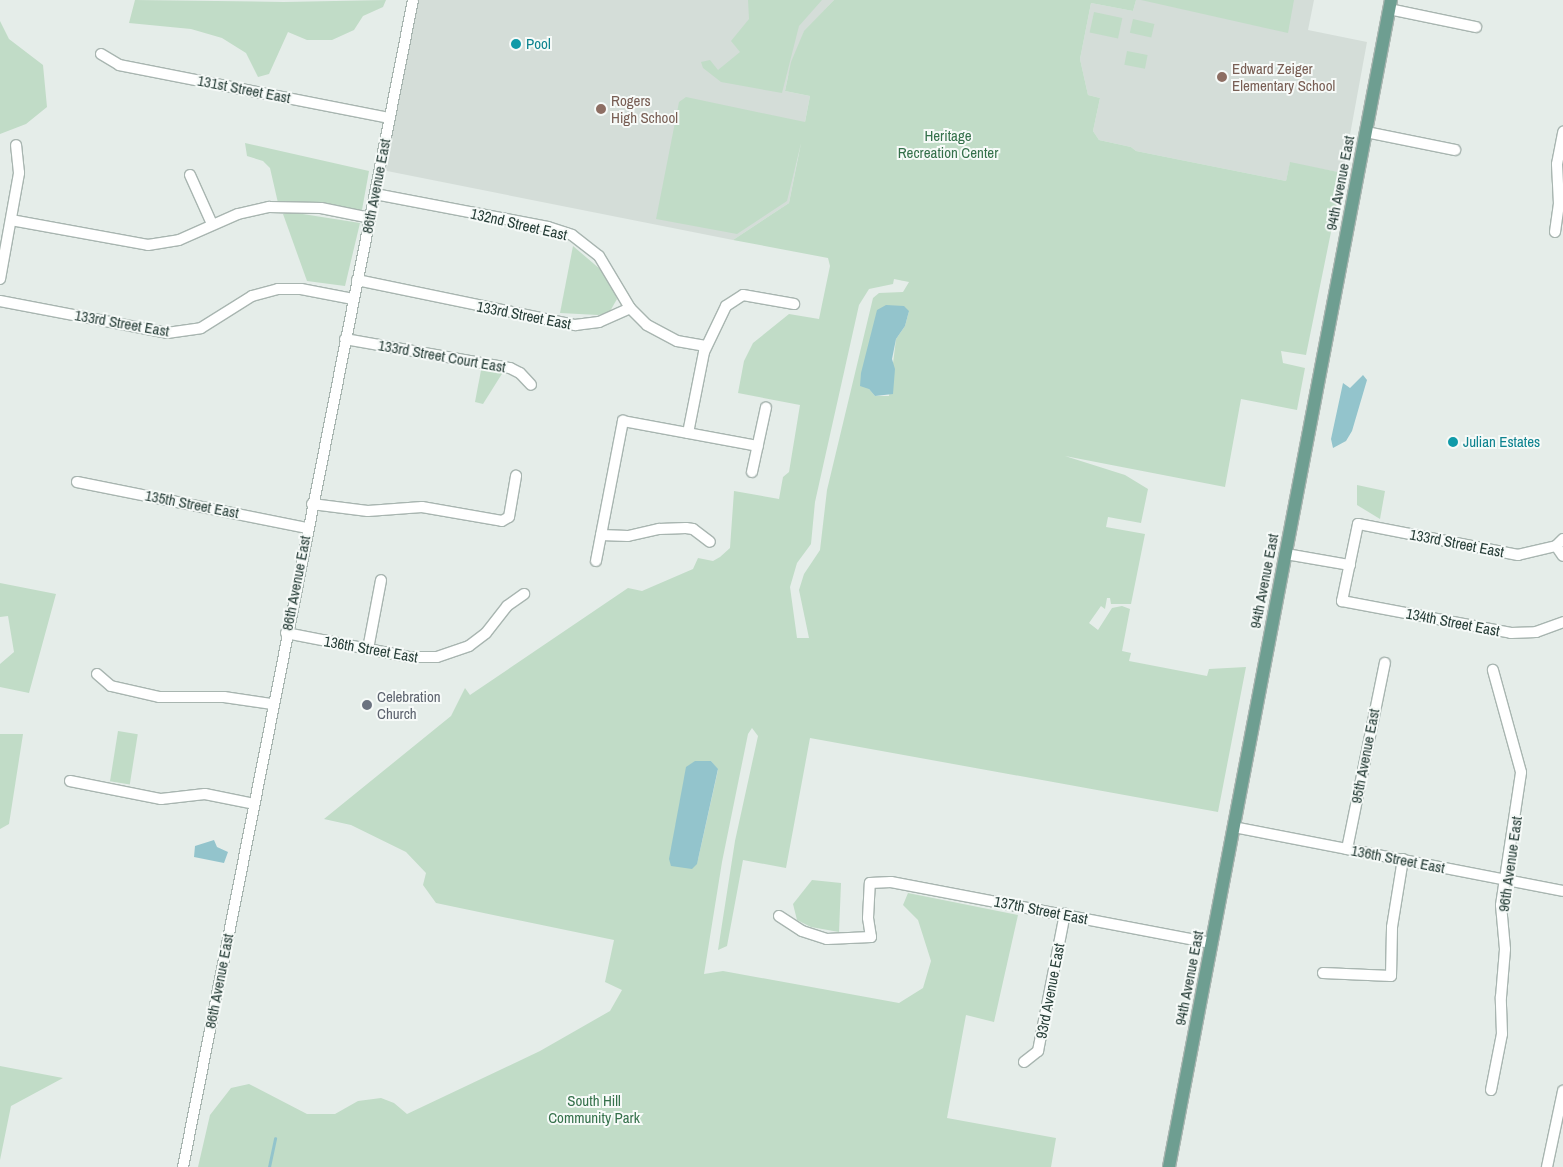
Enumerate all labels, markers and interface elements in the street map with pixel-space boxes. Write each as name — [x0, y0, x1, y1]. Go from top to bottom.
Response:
place label: Pool — [526, 35, 551, 53]
marker: Pool — [510, 38, 522, 50]
place label: Edward Zeiger Elementary School — [1232, 59, 1335, 94]
street label: 131st Street East — [196, 71, 292, 107]
marker: Edward Zeiger Elementary School — [1216, 71, 1228, 83]
place label: Rogers High School — [611, 91, 678, 126]
marker: Rogers High School — [595, 103, 607, 115]
park label: Heritage Recreation Center — [898, 126, 998, 161]
street label: 94th Avenue East — [1322, 134, 1358, 232]
street label: 86th Avenue East — [358, 137, 394, 235]
street label: 132nd Street East — [469, 204, 569, 244]
street label: 133rd Street East — [475, 297, 573, 333]
street label: 133rd Street East — [73, 306, 171, 340]
street label: 133rd Street Court East — [377, 336, 507, 376]
place label: Julian Estates — [1463, 433, 1540, 451]
marker: Julian Estates — [1447, 436, 1459, 448]
street label: 135th Street East — [144, 486, 240, 522]
street label: 133rd Street East — [1408, 525, 1506, 561]
street label: 94th Avenue East — [1246, 532, 1282, 630]
street label: 86th Avenue East — [278, 534, 314, 632]
street label: 134th Street East — [1405, 604, 1501, 640]
street label: 136th Street East — [323, 632, 419, 666]
place label: Celebration Church — [377, 687, 441, 722]
marker: Celebration Church — [361, 699, 373, 711]
street label: 95th Avenue East — [1347, 707, 1383, 805]
street label: 96th Avenue East — [1494, 815, 1526, 913]
street label: 136th Street East — [1350, 841, 1446, 877]
street label: 137th Street East — [993, 892, 1089, 928]
street label: 94th Avenue East — [1171, 929, 1207, 1027]
street label: 86th Avenue East — [201, 932, 237, 1030]
street label: 93rd Avenue East — [1032, 941, 1068, 1041]
park label: South Hill Community Park — [548, 1091, 640, 1126]

